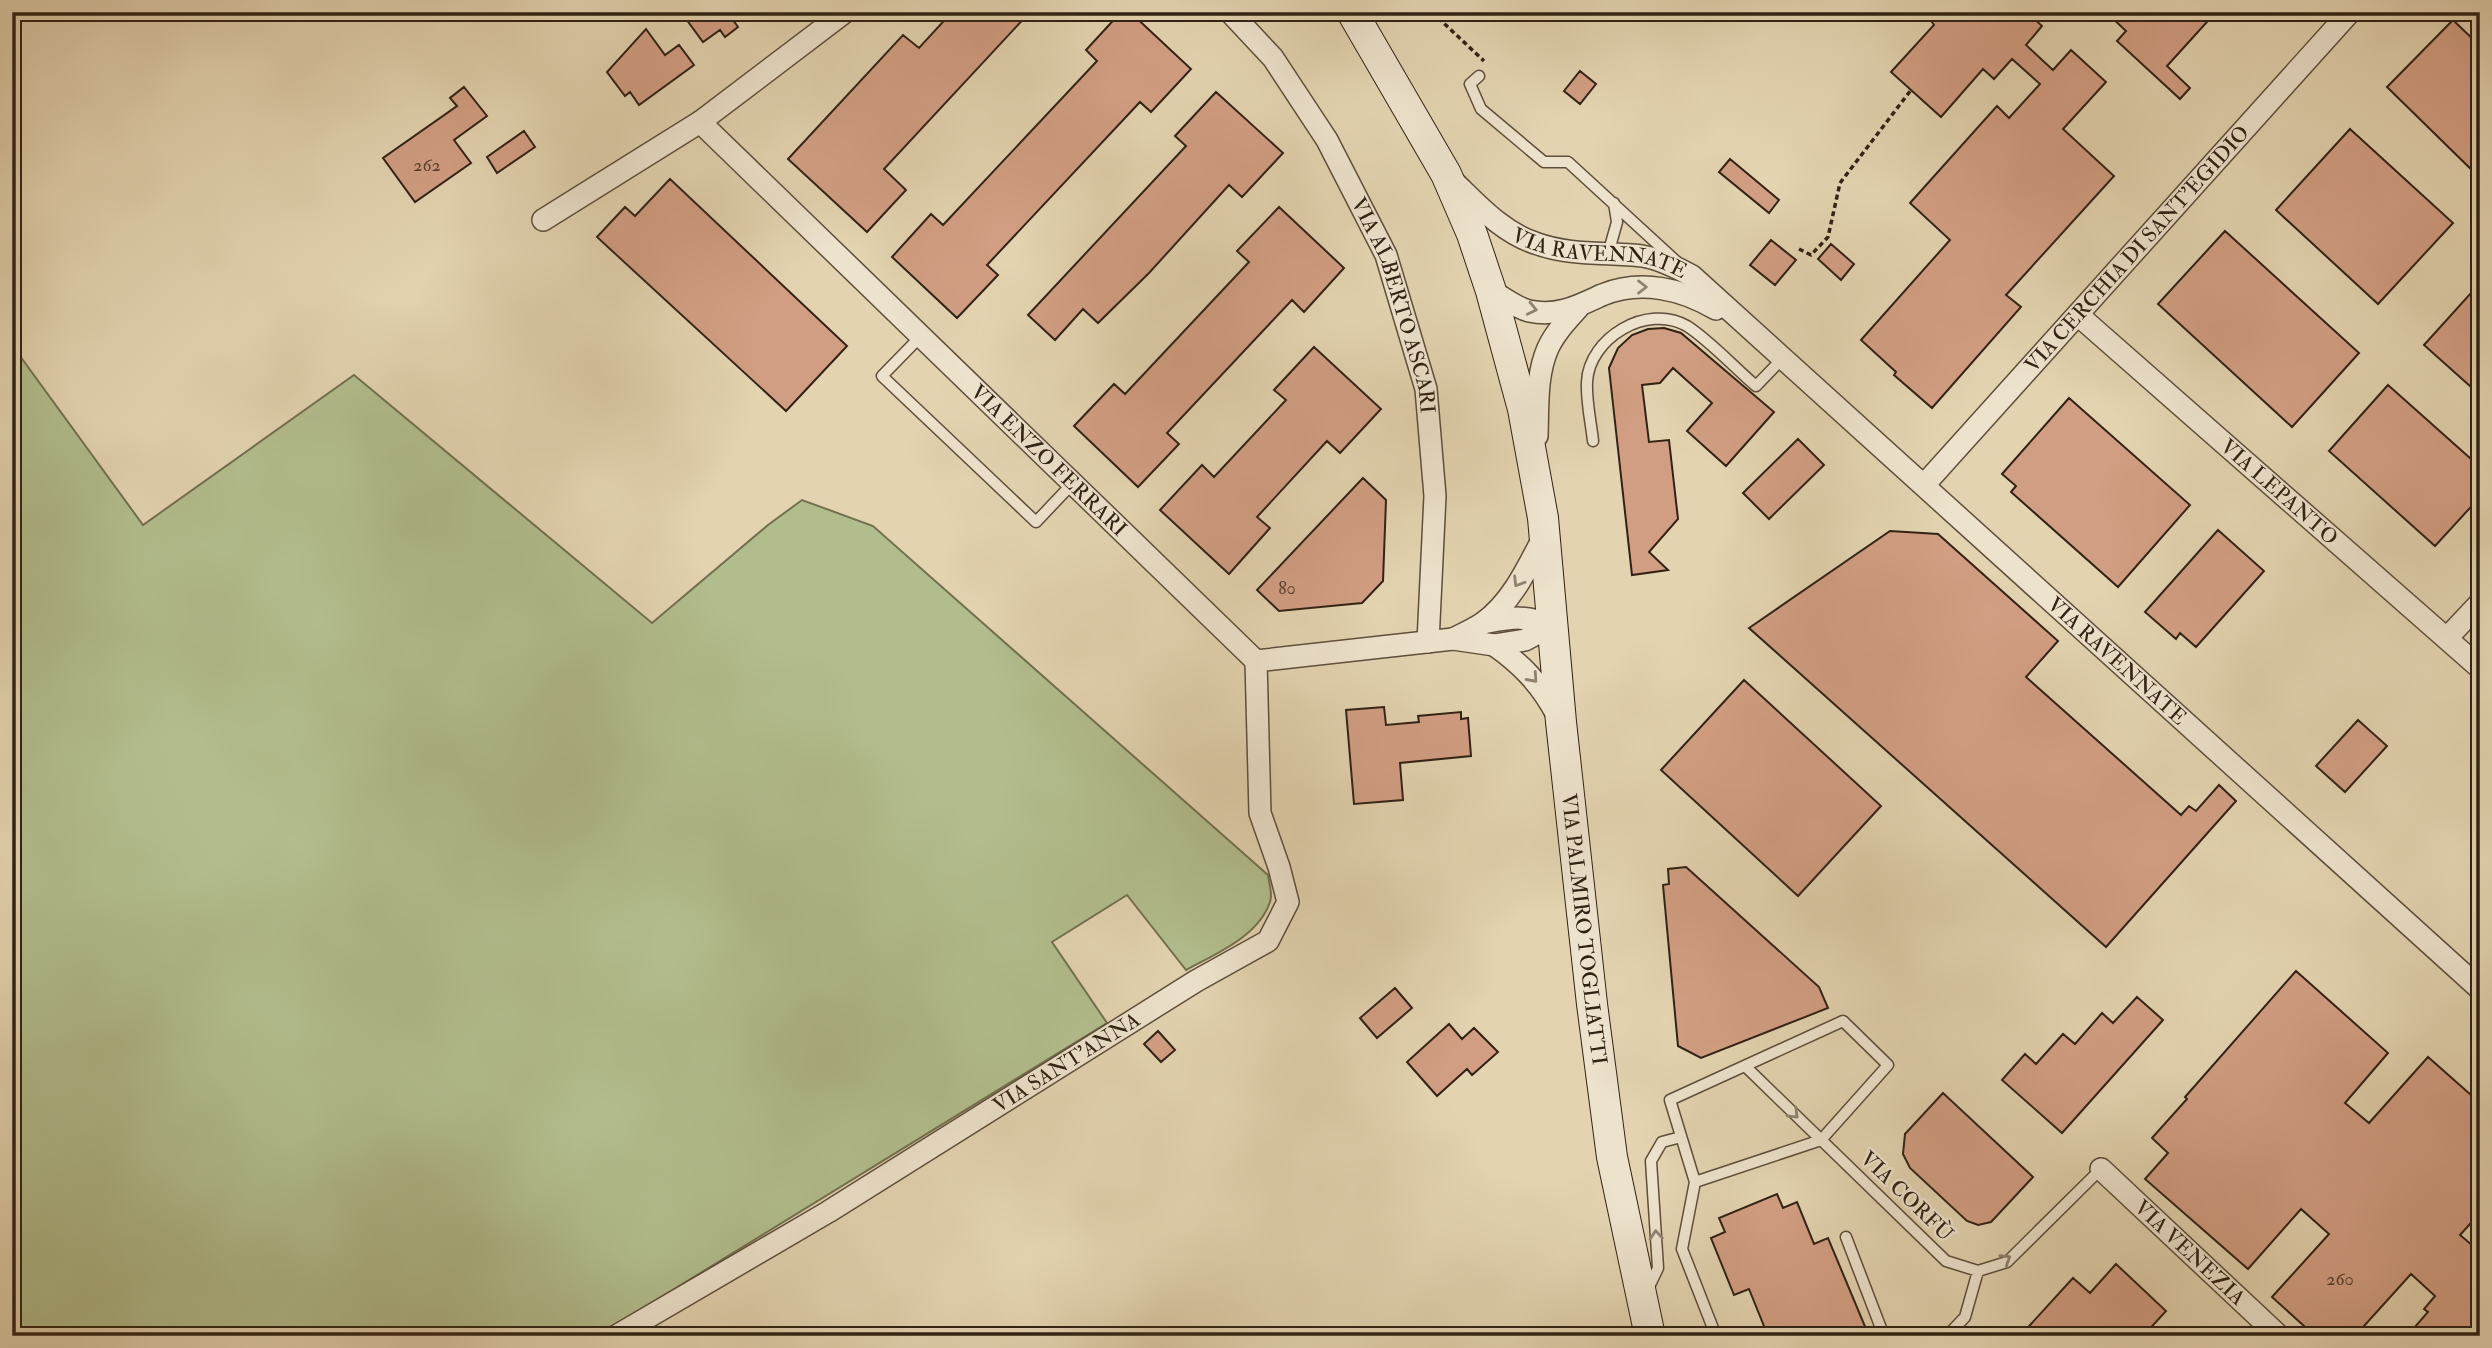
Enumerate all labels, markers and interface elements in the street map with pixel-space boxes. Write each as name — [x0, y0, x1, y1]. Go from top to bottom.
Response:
street label: VIA CERCHIA DI SANT'EGIDIO — [2019, 120, 2255, 378]
house number: 262 — [413, 154, 441, 177]
street label: VIA ALBERTO ASCARI — [1345, 193, 1441, 415]
street label: VIA RAVENNATE — [1507, 222, 1692, 285]
one-way arrow — [1637, 279, 1648, 295]
one-way arrow — [1526, 301, 1538, 316]
street label: VIA ENZO FERRARI — [965, 379, 1132, 543]
street label: VIA LEPANTO — [2215, 433, 2344, 551]
one-way arrow — [1514, 574, 1527, 587]
house number: 80 — [1278, 577, 1296, 600]
street label: VIA RAVENNATE — [2042, 591, 2192, 731]
one-way arrow — [1525, 670, 1537, 683]
street label: VIA PALMIRO TOGLIATTI — [1555, 792, 1613, 1066]
street label: VIA SANT'ANNA — [988, 1006, 1145, 1119]
one-way arrow — [1786, 1105, 1799, 1118]
street label: VIA CORFÙ — [1854, 1145, 1959, 1248]
street label: VIA VENEZIA — [2128, 1194, 2251, 1311]
one-way arrow — [1649, 1229, 1664, 1240]
one-way arrow — [1998, 1254, 2011, 1267]
house number: 260 — [2326, 1268, 2354, 1291]

